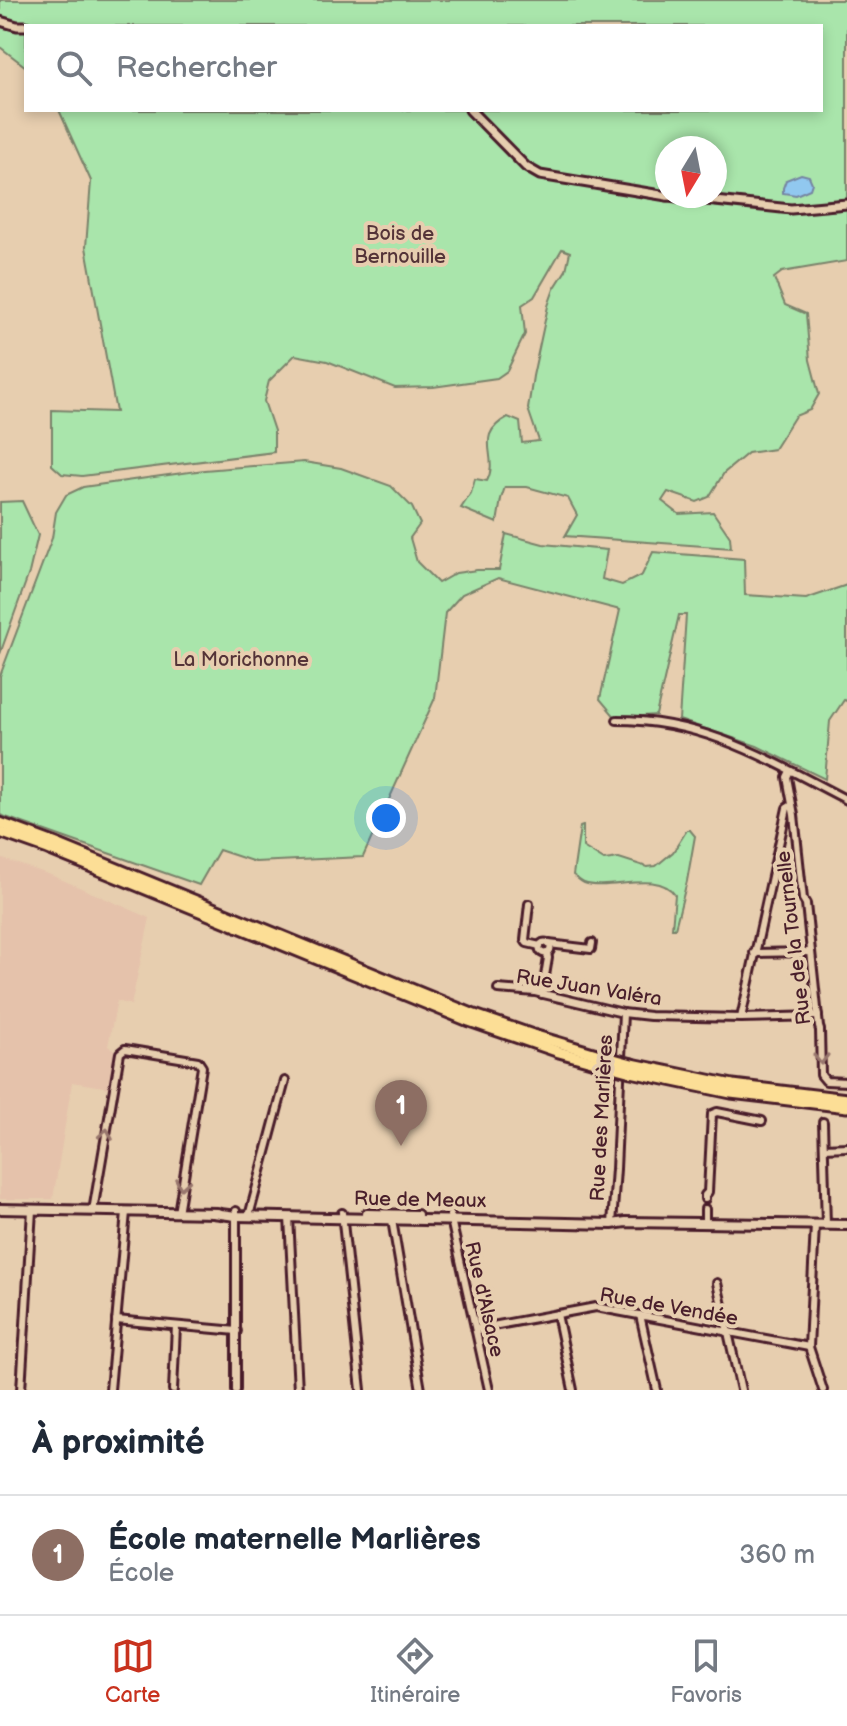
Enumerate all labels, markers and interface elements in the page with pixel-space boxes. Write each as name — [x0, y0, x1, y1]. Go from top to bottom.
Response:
search box — [24, 24, 823, 112]
icon: search — [52, 46, 96, 90]
text: Rechercher — [116, 50, 277, 86]
north arrow — [655, 136, 727, 208]
park label: Bois de Bernouille — [354, 222, 446, 269]
park label: La Morichonne — [173, 648, 309, 672]
your location — [366, 798, 406, 838]
street label: Rue de la Tournelle — [771, 849, 817, 1026]
street label: Rue Juan Valéra — [514, 965, 663, 1011]
street label: Rue des Marlières — [586, 1034, 618, 1202]
one-way arrow — [812, 1054, 830, 1066]
pin: 1 — [375, 1080, 427, 1146]
one-way arrow — [97, 1127, 114, 1141]
one-way arrow — [174, 1177, 191, 1191]
street label: Rue de Meaux — [354, 1187, 487, 1213]
street label: Rue d'Alsace — [459, 1239, 509, 1359]
street label: Rue de Vendée — [598, 1283, 740, 1331]
text: À proximité — [32, 1422, 205, 1463]
text: École maternelle Marlières — [108, 1522, 481, 1558]
text: 1 — [53, 1540, 63, 1571]
text: 360 m — [739, 1540, 815, 1571]
text: École — [108, 1558, 174, 1589]
tab: Carte — [105, 1634, 160, 1709]
tab: Itinéraire — [370, 1634, 460, 1709]
tab: Favoris — [670, 1634, 742, 1709]

